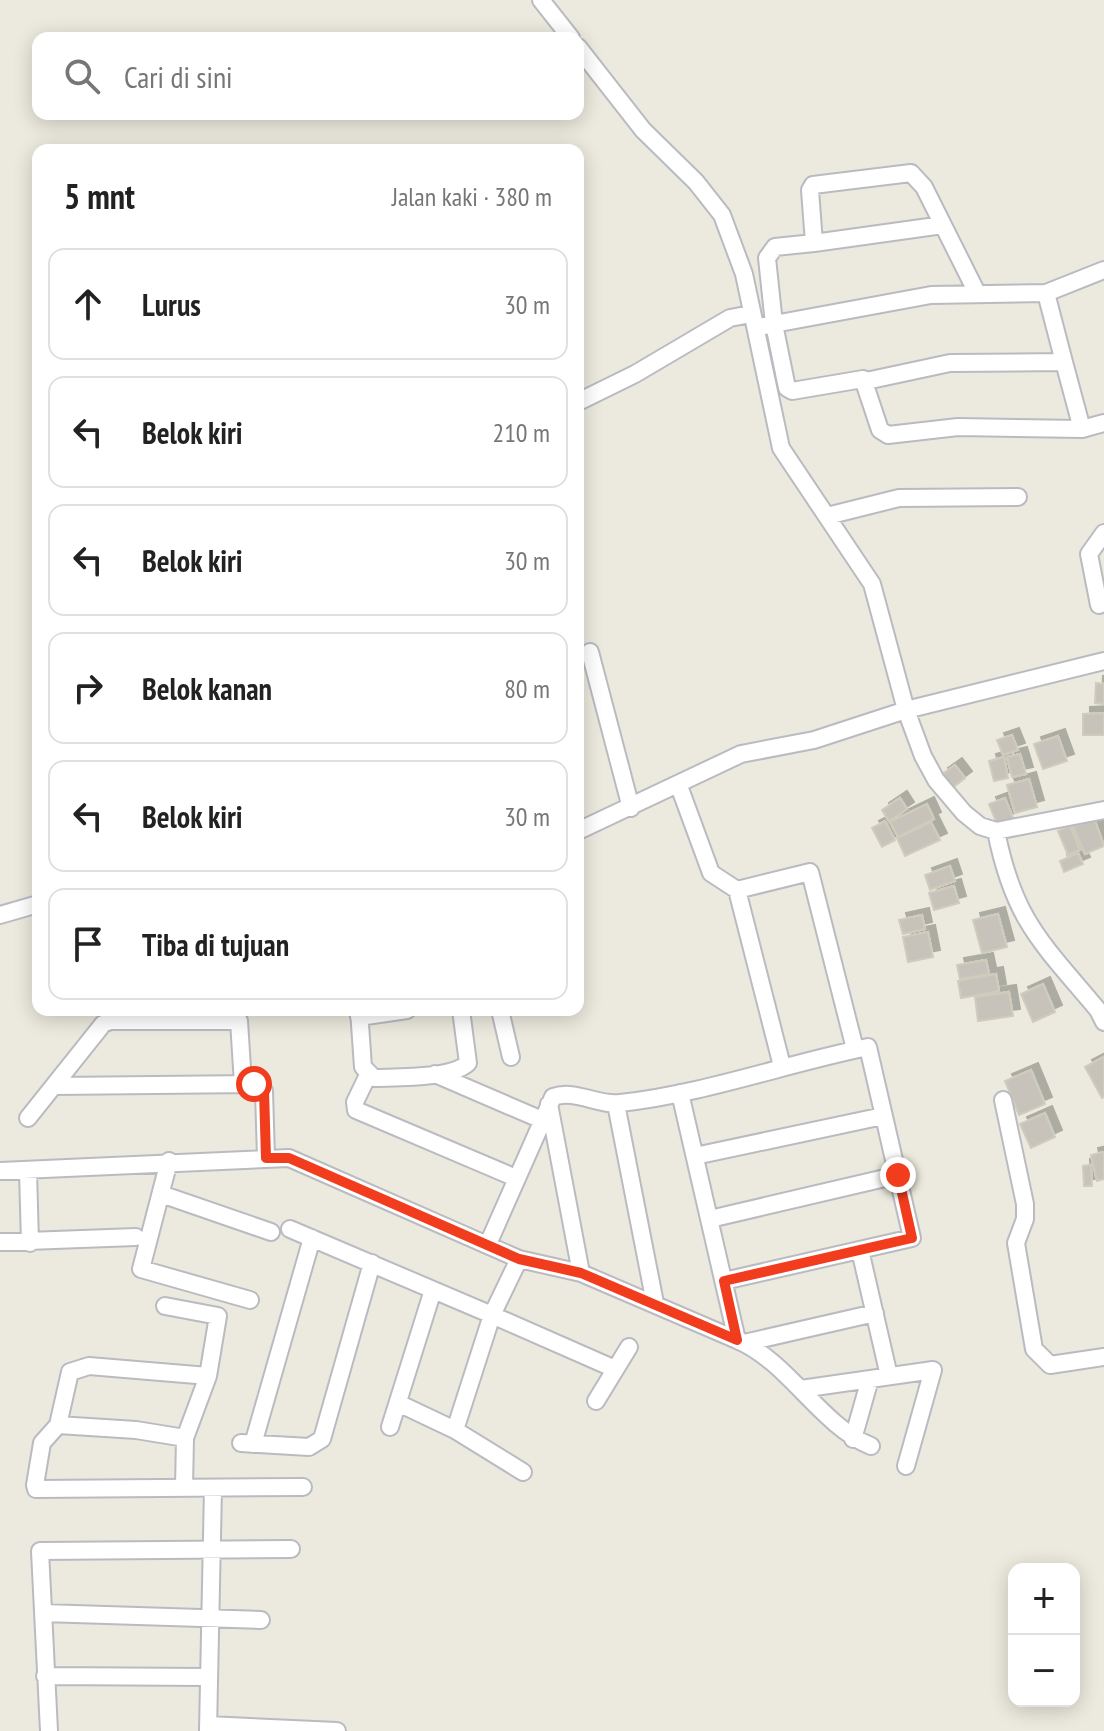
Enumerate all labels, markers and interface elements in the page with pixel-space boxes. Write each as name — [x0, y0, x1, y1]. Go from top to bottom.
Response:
search box — [32, 32, 584, 120]
icon: search — [60, 54, 104, 98]
text: Cari di sini — [124, 57, 233, 96]
text: 5 mnt — [64, 174, 135, 218]
text: Jalan kaki · 380 m — [392, 180, 552, 213]
icon: ahead — [66, 282, 110, 326]
text: Lurus — [142, 285, 201, 324]
text: 30 m — [504, 288, 550, 321]
icon: left — [66, 410, 110, 454]
text: Belok kiri — [142, 413, 243, 452]
text: 210 m — [492, 416, 550, 449]
icon: left — [66, 538, 110, 582]
text: Belok kiri — [142, 541, 243, 580]
text: 30 m — [504, 544, 550, 577]
icon: right — [66, 666, 110, 710]
text: Belok kanan — [142, 669, 272, 708]
text: 80 m — [504, 672, 550, 705]
icon: left — [66, 794, 110, 838]
text: Belok kiri — [142, 797, 243, 836]
text: 30 m — [504, 800, 550, 833]
icon: arrive — [66, 922, 110, 966]
text: Tiba di tujuan — [142, 925, 289, 964]
route start — [236, 1066, 272, 1102]
route end — [880, 1157, 916, 1193]
map controls — [1008, 1563, 1080, 1707]
button: + — [1008, 1563, 1080, 1635]
button: − — [1008, 1635, 1080, 1707]

